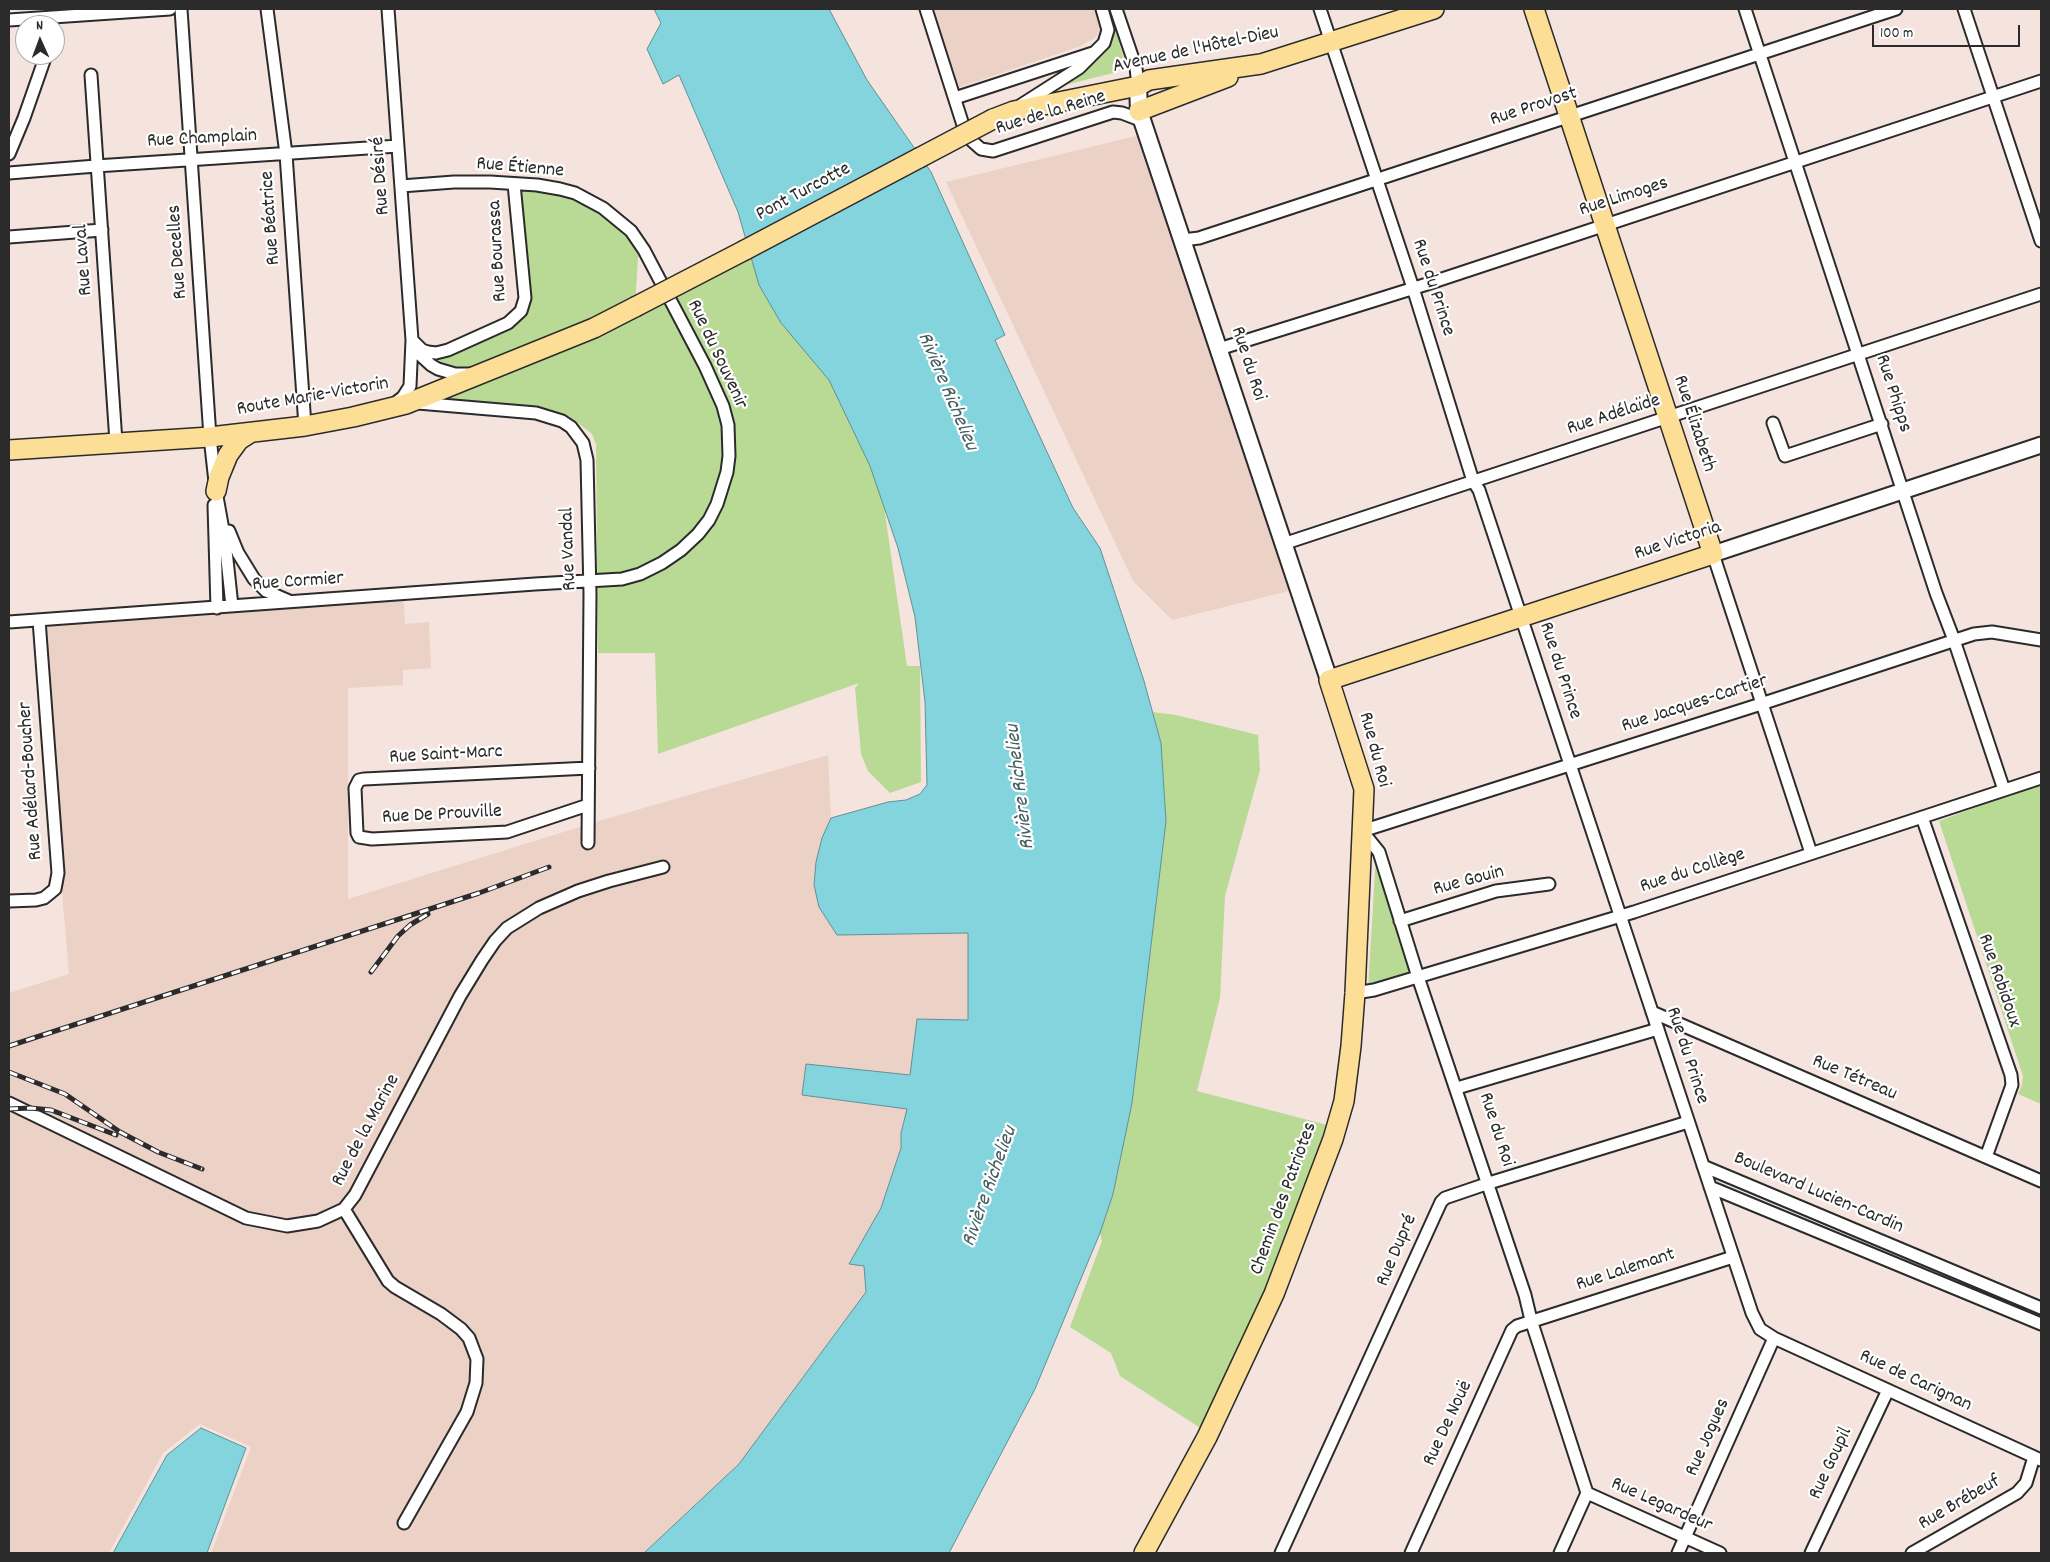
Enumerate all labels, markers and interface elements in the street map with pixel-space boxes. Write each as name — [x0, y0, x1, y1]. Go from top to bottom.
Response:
north arrow — [15, 15, 65, 65]
scale bar — [1875, 15, 2022, 47]
text: N — [36, 16, 43, 36]
street label: Avenue de l'Hôtel-Dieu — [1111, 22, 1281, 80]
text: 100 m — [1880, 23, 1913, 45]
street label: Rue Provost — [1487, 83, 1581, 133]
street label: Rue de la Reine — [993, 86, 1109, 142]
street label: Rue Champlain — [146, 125, 258, 155]
street label: Rue Désiré — [367, 136, 397, 216]
street label: Rue Étienne — [475, 153, 565, 185]
street label: Pont Turcotte — [753, 158, 855, 228]
street label: Rue Béatrice — [257, 170, 287, 266]
street label: Rue Limoges — [1576, 172, 1672, 224]
street label: Rue Bourassa — [484, 200, 514, 302]
street label: Rue Decelles — [164, 204, 194, 300]
street label: Rue Laval — [71, 223, 99, 297]
street label: Rue du Prince — [1405, 236, 1459, 340]
street label: Rue du Souvenir — [680, 296, 752, 414]
street label: Rue du Roi — [1224, 324, 1270, 404]
water label: Rivière Richelieu — [910, 329, 982, 455]
street label: Rue Phipps — [1868, 352, 1916, 436]
street label: Route Marie-Victorin — [235, 373, 391, 423]
street label: Rue Élizabeth — [1666, 373, 1720, 475]
street label: Rue Adélaïde — [1564, 390, 1664, 442]
street label: Rue Vandal — [557, 507, 583, 591]
street label: Rue Victoria — [1632, 517, 1724, 567]
street label: Rue Cormier — [251, 568, 345, 598]
street label: Rue du Prince — [1532, 619, 1586, 723]
street label: Rue Jacques-Cartier — [1619, 670, 1771, 740]
street label: Rue Adélard-Boucher — [14, 701, 50, 861]
street label: Rue du Roi — [1351, 710, 1395, 790]
water label: Rivière Richelieu — [1002, 723, 1042, 851]
street label: Rue Saint-Marc — [389, 741, 503, 771]
street label: Rue De Prouville — [382, 801, 502, 831]
street label: Rue du Collège — [1638, 844, 1748, 900]
street label: Rue Gouin — [1431, 861, 1507, 903]
street label: Rue Robidoux — [1971, 931, 2025, 1031]
street label: Rue du Prince — [1659, 1004, 1713, 1108]
street label: Rue Tétreau — [1808, 1050, 1900, 1108]
street label: Rue de la Marine — [327, 1071, 407, 1191]
street label: Rue du Roi — [1472, 1090, 1518, 1170]
street label: Chemin des Patriotes — [1246, 1119, 1324, 1279]
water label: Rivière Richelieu — [958, 1123, 1024, 1251]
street label: Boulevard Lucien-Cardin — [1730, 1147, 1906, 1241]
street label: Rue Dupré — [1372, 1211, 1424, 1291]
street label: Rue Lalemant — [1574, 1244, 1678, 1298]
street label: Rue de Carignan — [1855, 1345, 1975, 1419]
street label: Rue De Nouë — [1419, 1377, 1479, 1471]
street label: Rue Jogues — [1681, 1395, 1737, 1481]
street label: Rue Goupil — [1805, 1424, 1859, 1504]
street label: Rue Brébeuf — [1915, 1471, 2005, 1537]
street label: Rue Legardeur — [1607, 1473, 1715, 1539]

